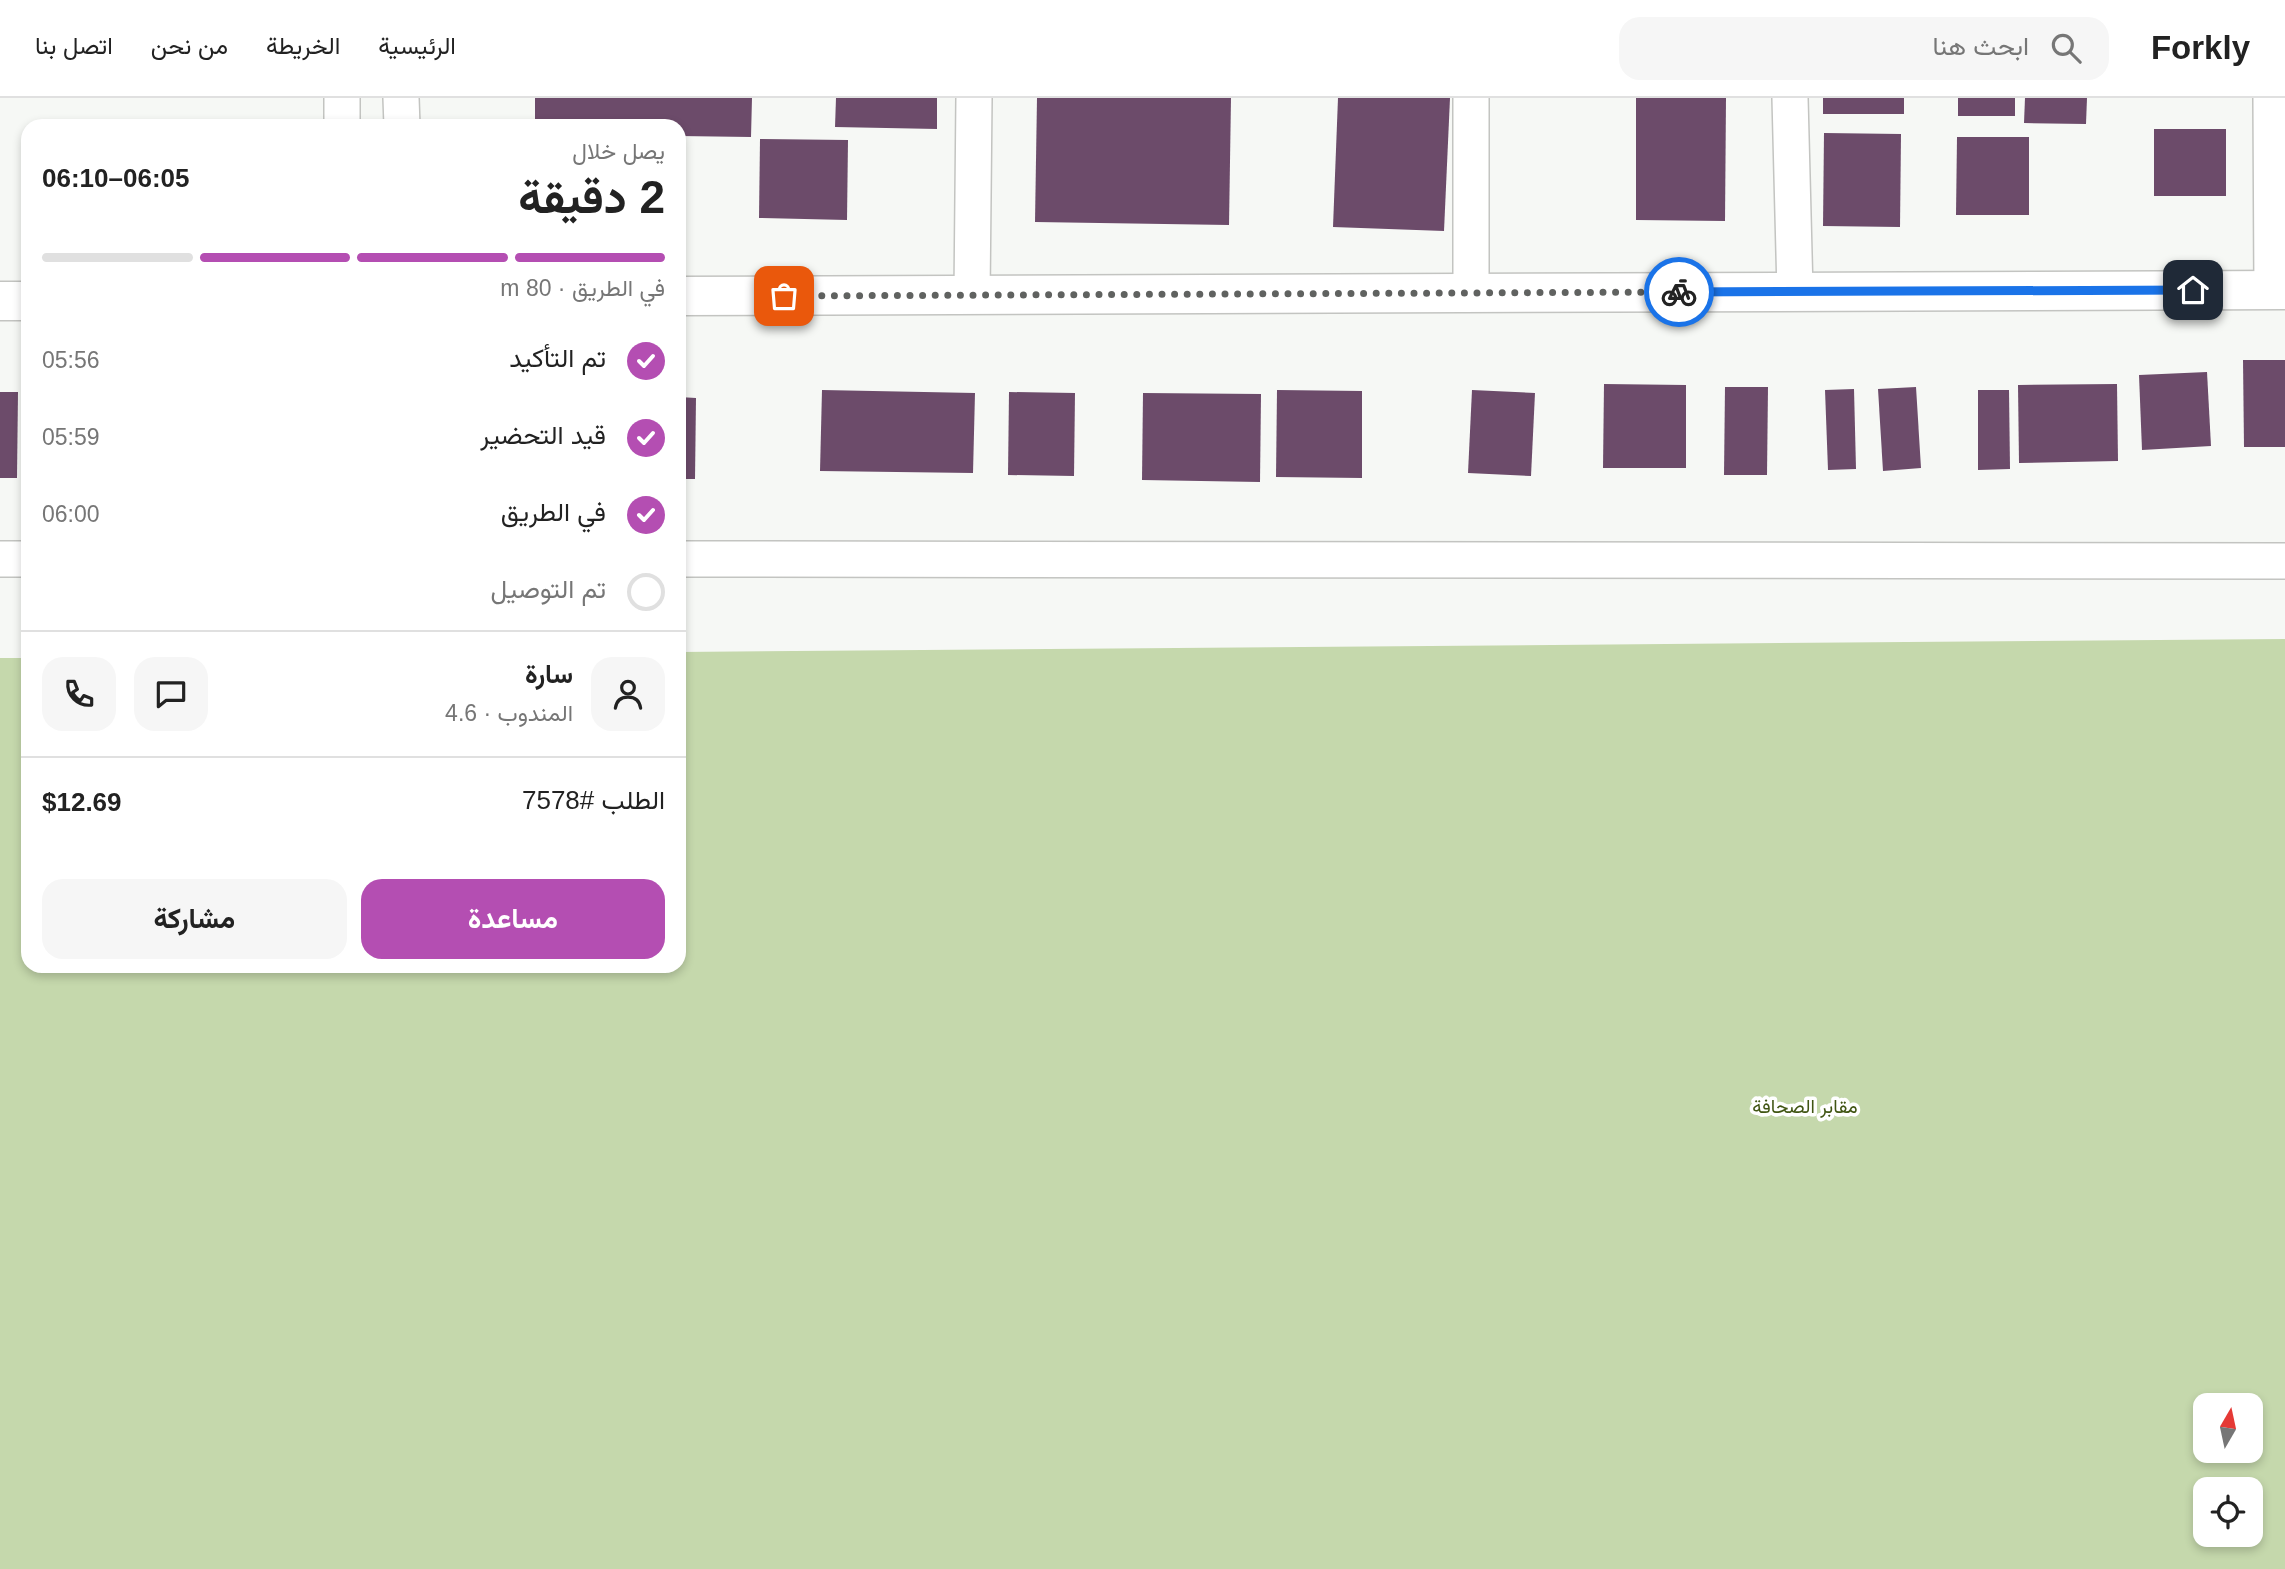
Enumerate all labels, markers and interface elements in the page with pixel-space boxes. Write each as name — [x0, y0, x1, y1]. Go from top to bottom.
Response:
search box — [1619, 17, 2109, 80]
icon: search — [2047, 29, 2085, 67]
text: Forkly — [2151, 29, 2250, 66]
text: ابحث هنا — [1933, 31, 2029, 61]
text: اتصل بنا — [35, 32, 113, 59]
text: من نحن — [151, 32, 228, 59]
text: الخريطة — [266, 32, 340, 59]
text: الرئيسية — [378, 32, 456, 59]
text: يصل خلال — [572, 138, 665, 164]
text: 06:05–06:10 — [42, 163, 189, 193]
text: 2 دقيقة — [518, 171, 665, 223]
courier — [1644, 257, 1714, 327]
pin — [2163, 260, 2223, 320]
pin — [754, 266, 814, 326]
icon: home — [2174, 271, 2212, 309]
icon: bike — [1660, 273, 1698, 311]
text: في الطريق · 80 m — [500, 275, 665, 301]
icon: bag — [765, 277, 803, 315]
icon: check — [627, 342, 665, 380]
text: تم التأكيد — [509, 343, 606, 373]
text: 05:56 — [42, 347, 100, 373]
icon: check — [627, 419, 665, 457]
text: قيد التحضير — [480, 420, 606, 450]
text: 05:59 — [42, 424, 100, 450]
icon: check — [627, 496, 665, 534]
text: في الطريق — [501, 497, 606, 527]
text: 06:00 — [42, 501, 100, 527]
text: تم التوصيل — [490, 574, 606, 604]
button: phone — [42, 657, 116, 731]
button: chat — [134, 657, 208, 731]
button: person — [591, 657, 665, 731]
text: سارة — [525, 659, 573, 689]
text: المندوب · 4.6 — [445, 700, 573, 726]
text: الطلب #7578 — [522, 785, 665, 815]
text: $12.69 — [42, 787, 122, 817]
button: مشاركة — [42, 879, 347, 959]
button: مساعدة — [361, 879, 665, 959]
park label: مقابر الصحافة — [1752, 1096, 1858, 1118]
north arrow — [2193, 1393, 2263, 1463]
map controls — [2193, 1393, 2263, 1547]
button: locate — [2193, 1477, 2263, 1547]

